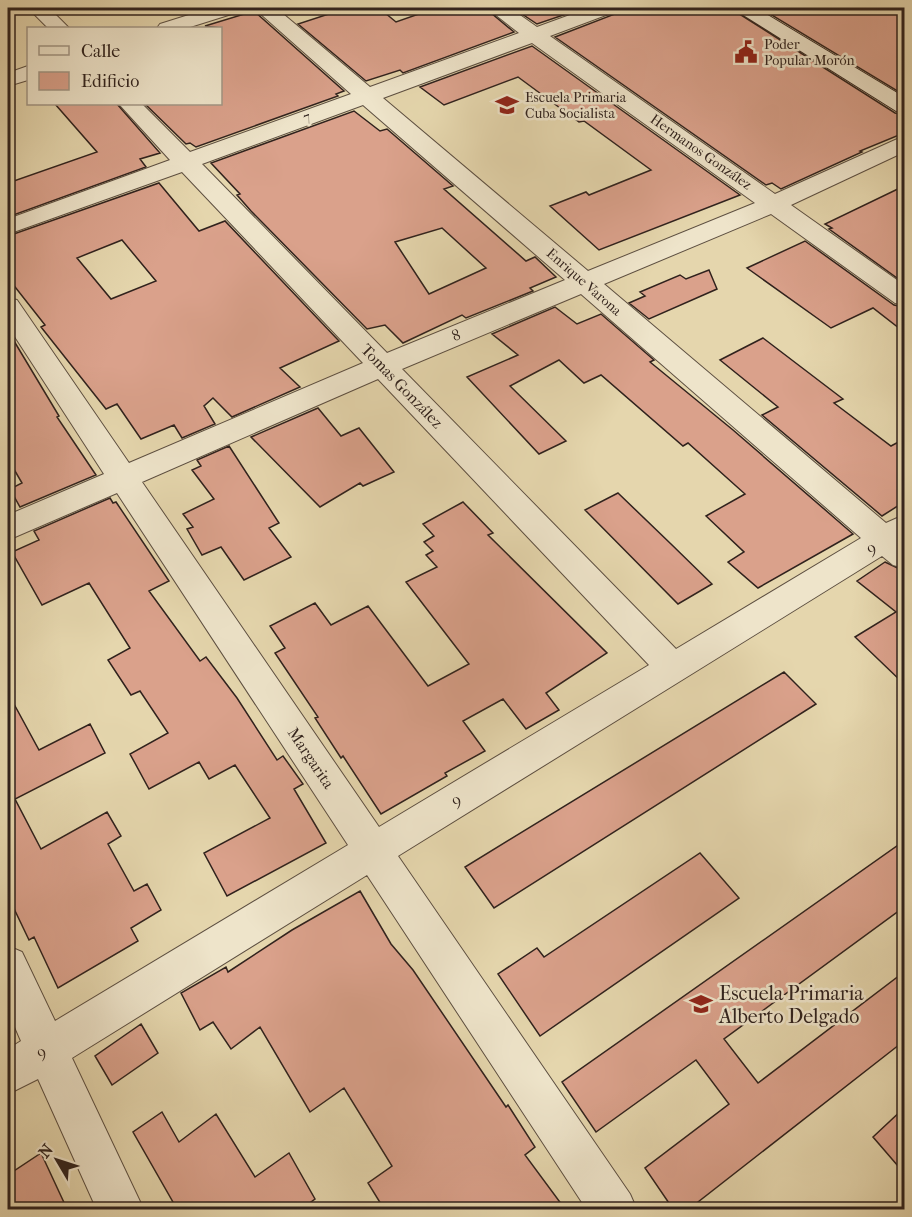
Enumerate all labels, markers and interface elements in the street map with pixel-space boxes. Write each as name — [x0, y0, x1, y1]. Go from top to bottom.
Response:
legend — [27, 27, 222, 105]
place label: Poder Popular Morón — [764, 36, 855, 69]
public building icon: Poder Popular Morón — [733, 39, 759, 65]
text: Calle — [81, 41, 120, 62]
text: Edificio — [81, 71, 139, 92]
place label: Escuela Primaria Cuba Socialista — [525, 89, 627, 122]
school or university icon: Escuela Primaria Cuba Socialista — [494, 92, 520, 118]
street label: 7 — [301, 108, 313, 126]
street label: Hermanos González — [647, 111, 755, 193]
street label: Enrique Varona — [543, 245, 625, 320]
street label: 8 — [449, 325, 463, 345]
street label: Tomas González — [357, 340, 447, 432]
street label: 9 — [863, 538, 879, 558]
street label: Margarita — [284, 724, 339, 793]
street label: 9 — [448, 790, 464, 810]
place label: Escuela Primaria Alberto Delgado — [718, 982, 864, 1028]
school or university icon: Escuela Primaria Alberto Delgado — [688, 991, 714, 1017]
street label: 9 — [33, 1042, 49, 1062]
north arrow — [27, 1130, 87, 1190]
text: N — [35, 1140, 57, 1162]

